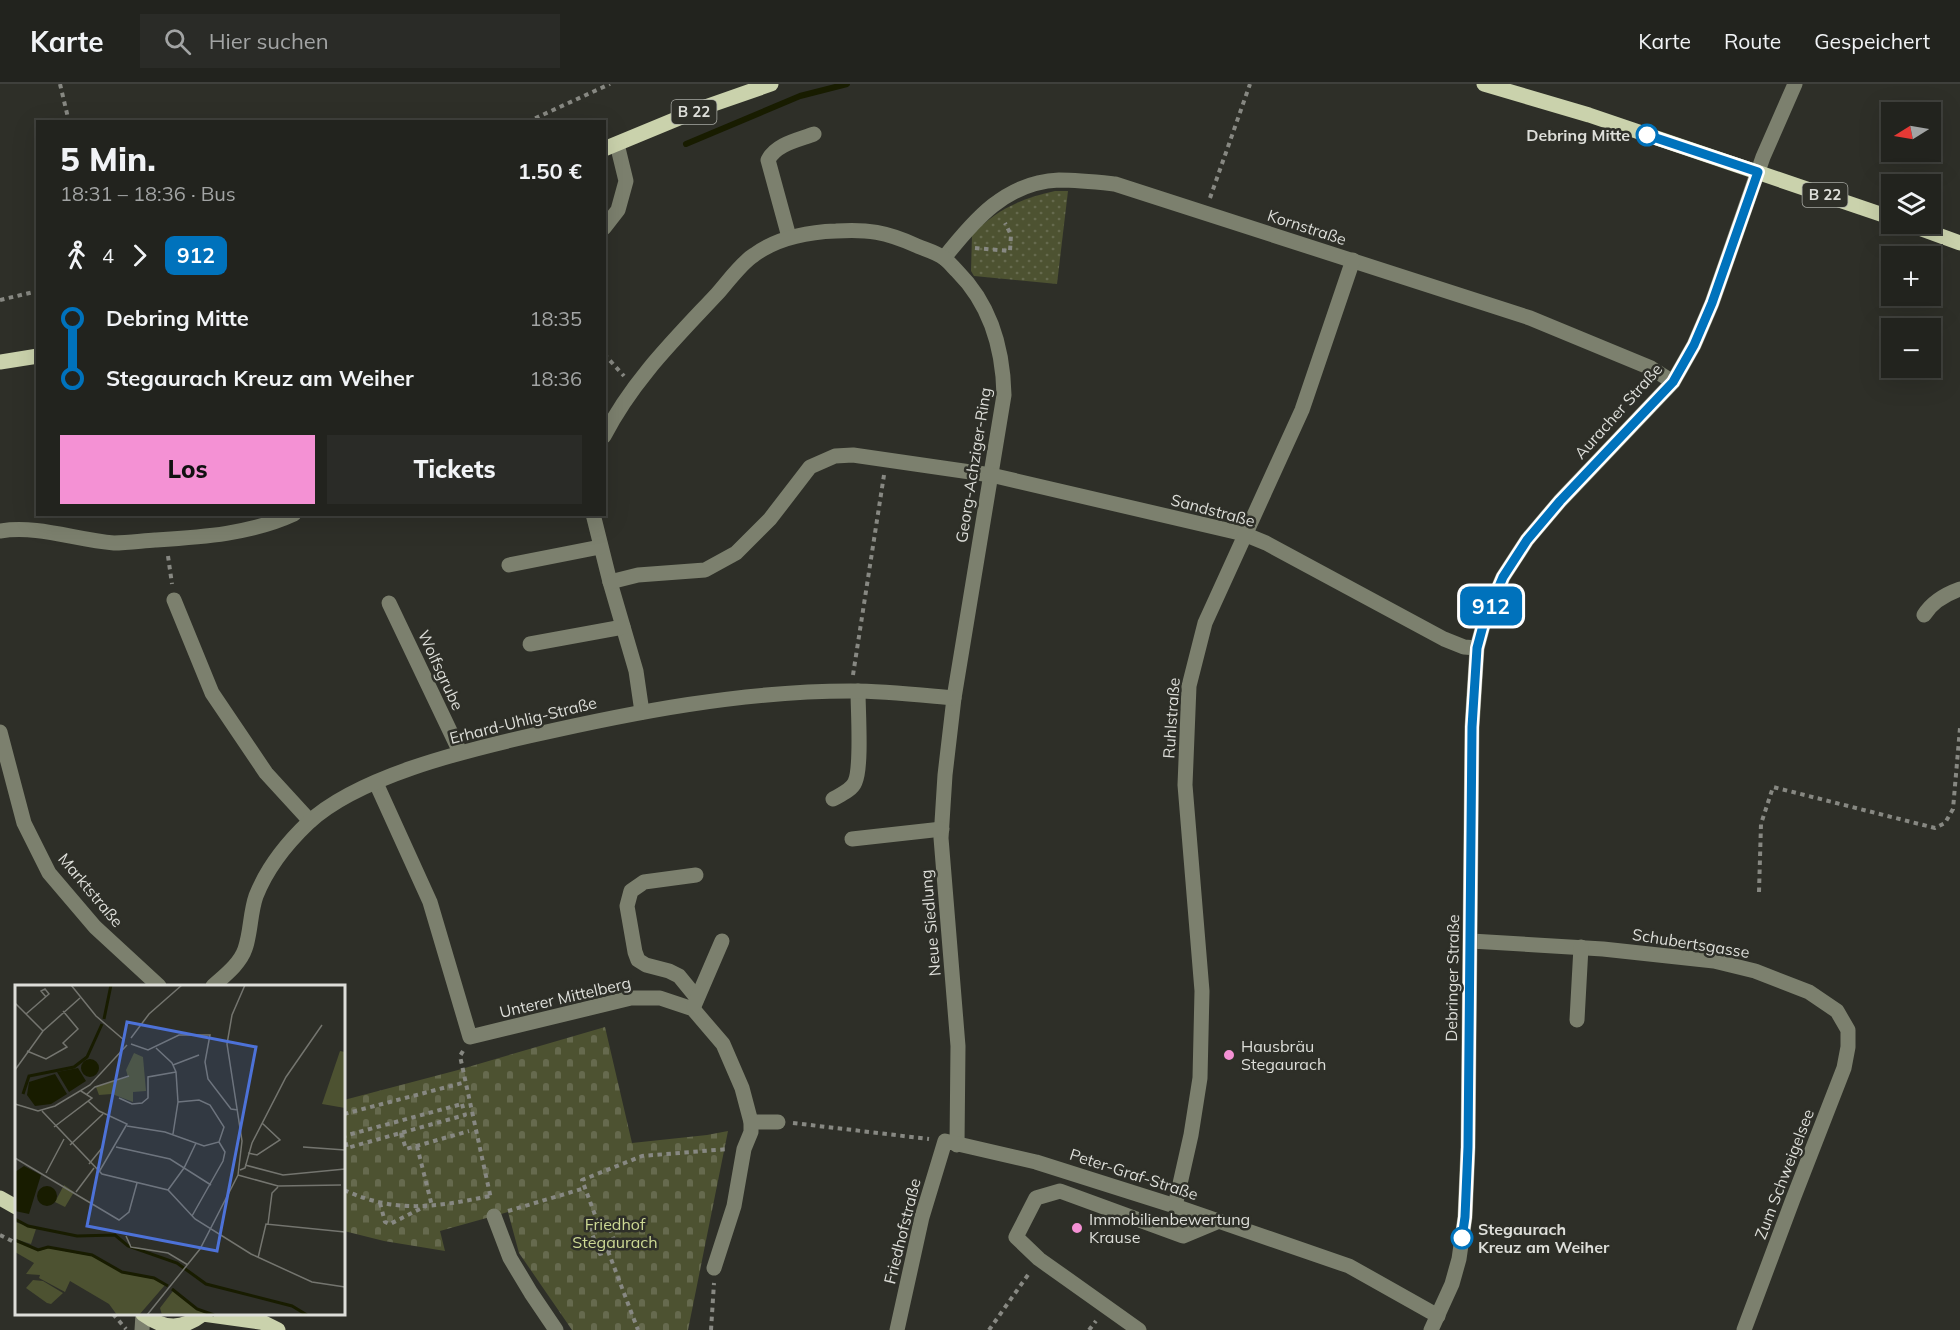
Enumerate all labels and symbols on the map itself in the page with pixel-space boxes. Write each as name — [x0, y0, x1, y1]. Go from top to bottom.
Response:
road number: B 22 — [672, 100, 716, 124]
north arrow — [1881, 102, 1941, 162]
marker: Debring Mitte — [1636, 124, 1658, 146]
place label: Debring Mitte — [1526, 125, 1630, 145]
road number: B 22 — [1802, 183, 1848, 207]
street label: Kornstraße — [1265, 205, 1349, 249]
street label: Auracher Straße — [1570, 359, 1666, 463]
street label: Georg-Achziger-Ring — [951, 386, 995, 544]
street label: Sandstraße — [1169, 489, 1257, 531]
line badge: 912 — [1456, 586, 1526, 626]
street label: Wolfsgrube — [414, 627, 468, 713]
street label: Ruhlstraße — [1158, 677, 1184, 759]
street label: Erhard-Uhlig-Straße — [447, 692, 599, 748]
street label: Marktstraße — [54, 849, 128, 931]
street label: Neue Siedlung — [915, 869, 945, 977]
street label: Debringer Straße — [1441, 914, 1463, 1042]
street label: Schubertsgasse — [1631, 924, 1751, 962]
street label: Unterer Mittelberg — [497, 972, 633, 1022]
inset map — [15, 985, 345, 1315]
place label: Hausbräu Stegaurach — [1241, 1036, 1326, 1074]
marker: Hausbräu Stegaurach — [1222, 1048, 1236, 1062]
street label: Zum Schweigelsee — [1750, 1106, 1818, 1242]
street label: Peter-Graf-Straße — [1067, 1144, 1201, 1204]
street label: Friedhofstraße — [879, 1176, 925, 1286]
place label: Immobilienbewertung Krause — [1089, 1209, 1250, 1247]
park label: Friedhof Stegaurach — [572, 1214, 658, 1252]
place label: Stegaurach Kreuz am Weiher — [1478, 1219, 1610, 1257]
marker: Immobilienbewertung Krause — [1070, 1221, 1084, 1235]
marker: Stegaurach Kreuz am Weiher — [1451, 1227, 1473, 1249]

